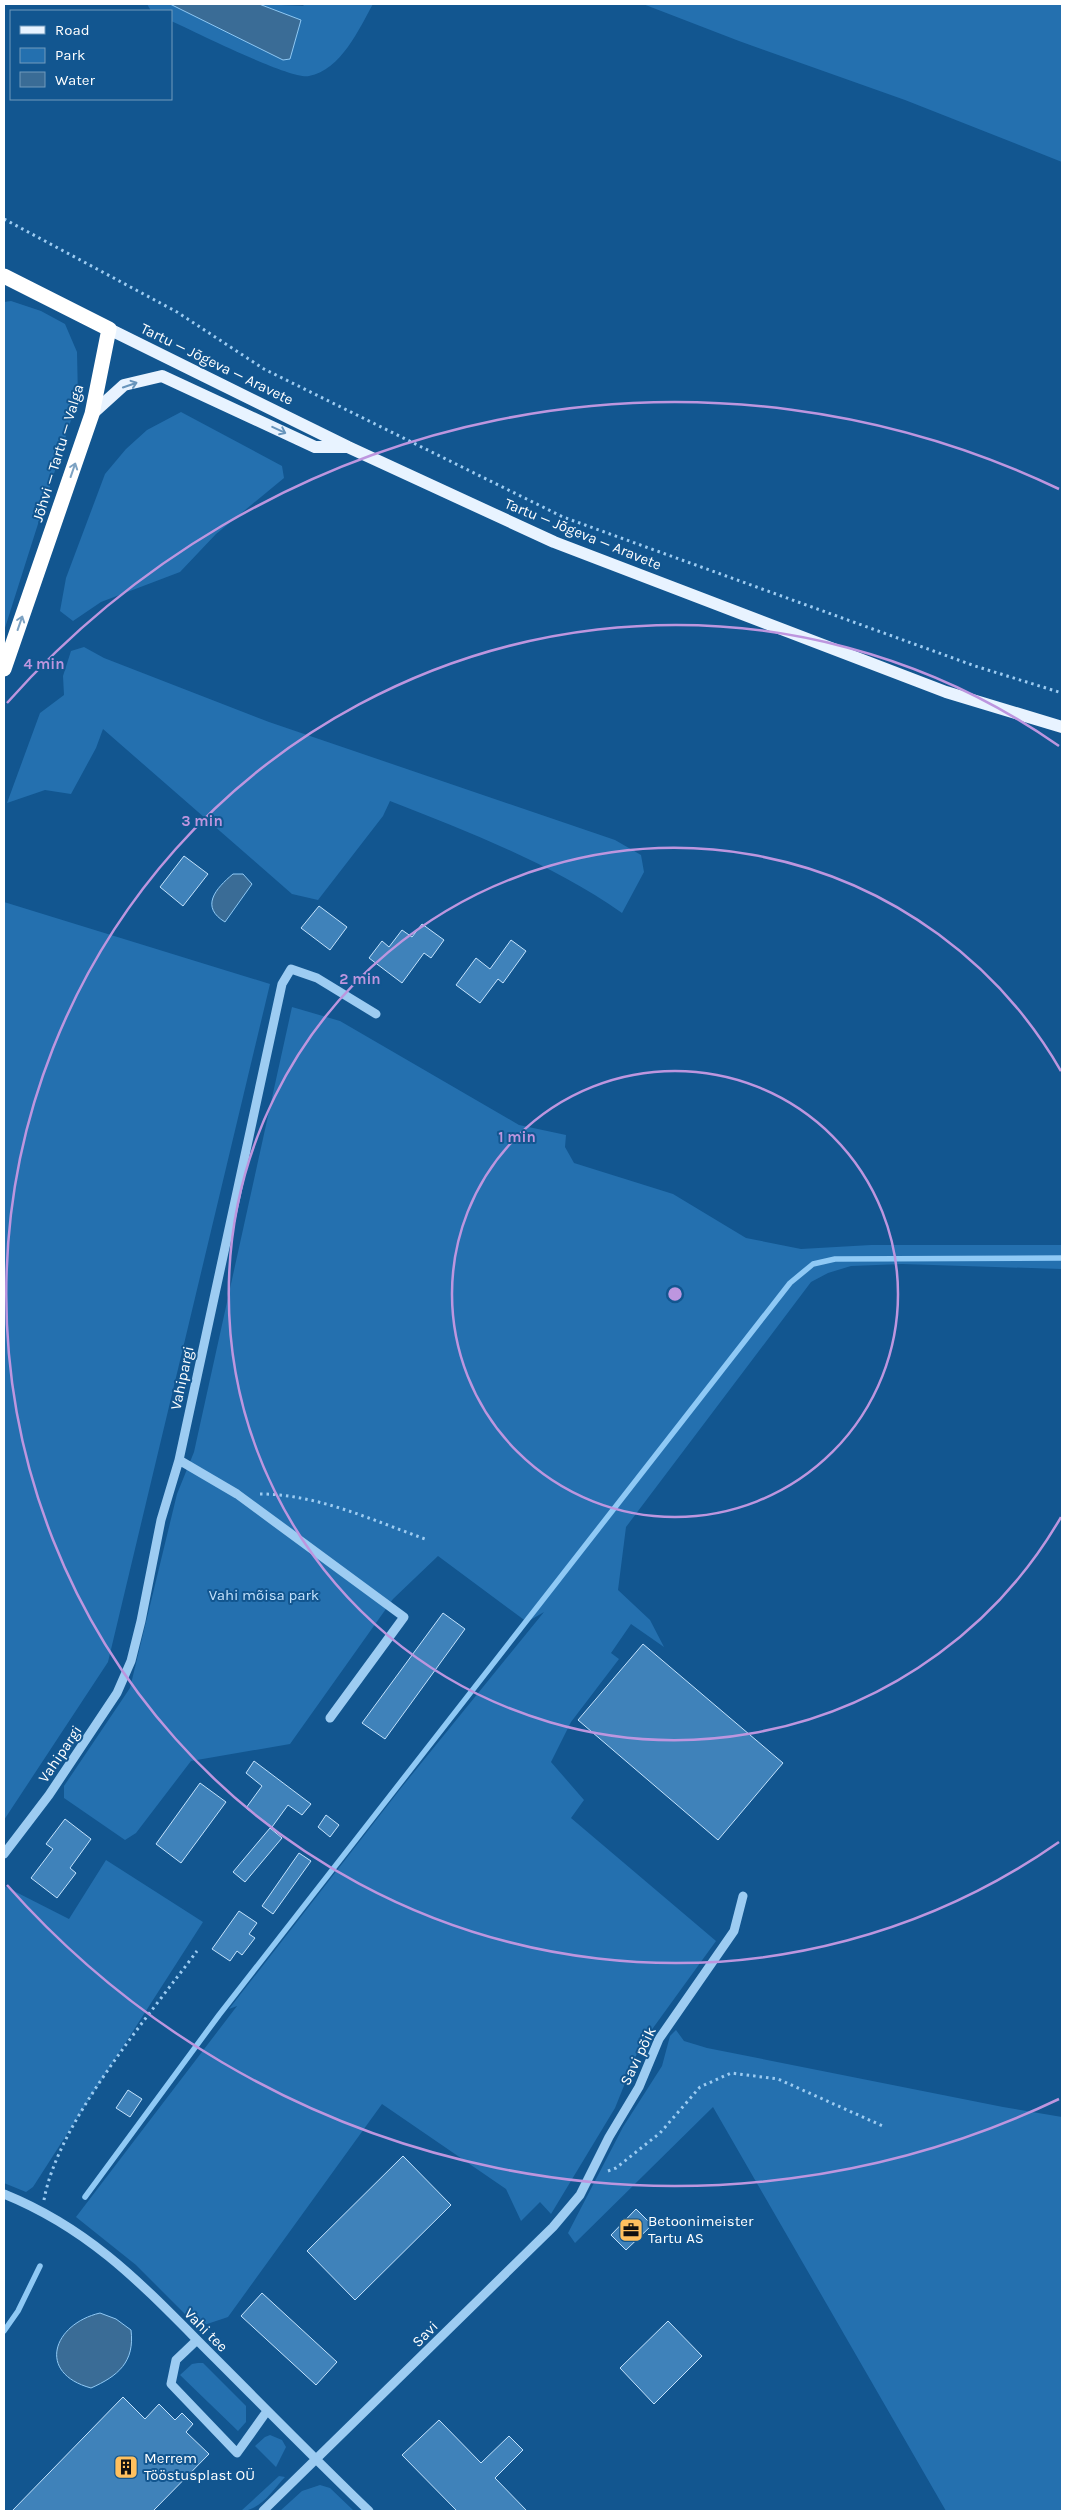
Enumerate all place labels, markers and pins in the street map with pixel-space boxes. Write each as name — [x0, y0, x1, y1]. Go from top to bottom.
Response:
centre of rings — [666, 1285, 684, 1303]
place label: Betoonimeister Tartu AS — [648, 2212, 754, 2247]
office icon: Betoonimeister Tartu AS — [618, 2217, 644, 2243]
place label: Merrem Tööstusplast OÜ — [144, 2449, 255, 2484]
building icon: Merrem Tööstusplast OÜ — [113, 2454, 139, 2480]

